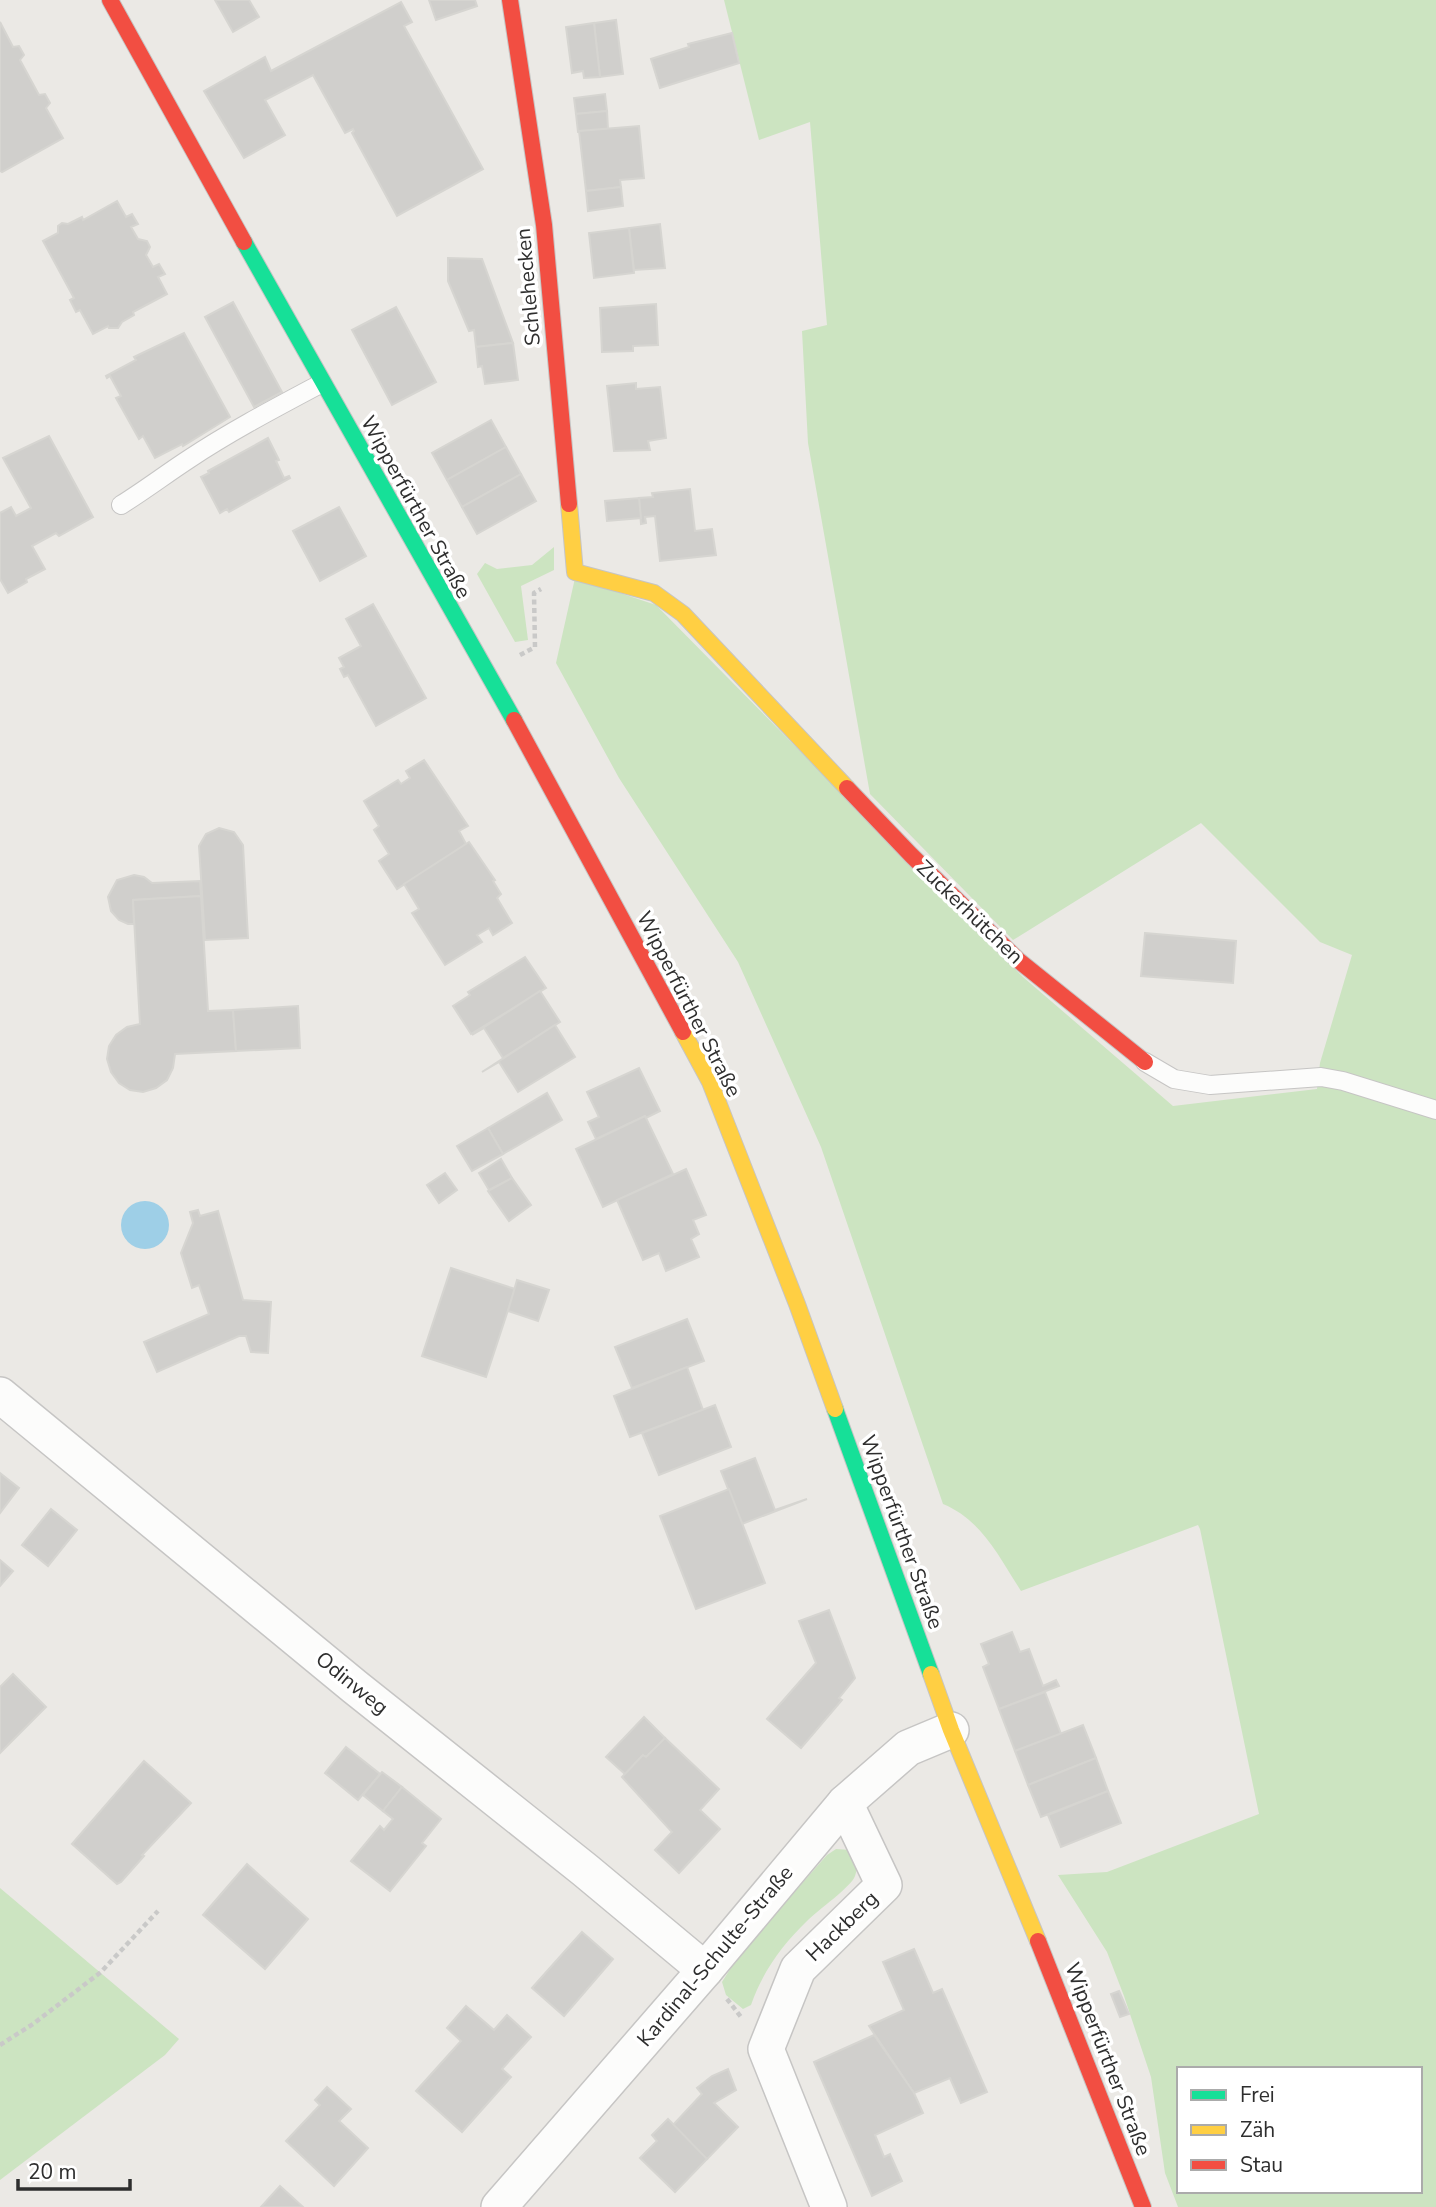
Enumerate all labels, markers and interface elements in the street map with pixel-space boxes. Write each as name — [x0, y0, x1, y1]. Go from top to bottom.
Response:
street label: Schlehecken — [509, 227, 547, 347]
street label: Wipperfürther Straße — [354, 411, 478, 603]
street label: Zuckerhütchen — [911, 854, 1029, 970]
street label: Wipperfürther Straße — [630, 906, 748, 1102]
street label: Wipperfürther Straße — [854, 1431, 950, 1633]
street label: Odinweg — [310, 1645, 394, 1721]
street label: Kardinal-Schulte-Straße — [631, 1859, 799, 2053]
street label: Hackberg — [800, 1885, 884, 1967]
street label: Wipperfürther Straße — [1058, 1958, 1158, 2160]
legend — [1177, 2067, 1422, 2193]
text: Frei — [1240, 2081, 1275, 2109]
text: Zäh — [1240, 2116, 1275, 2144]
scale bar — [18, 2148, 130, 2192]
text: Stau — [1240, 2151, 1283, 2179]
text: 20 m — [28, 2158, 77, 2186]

